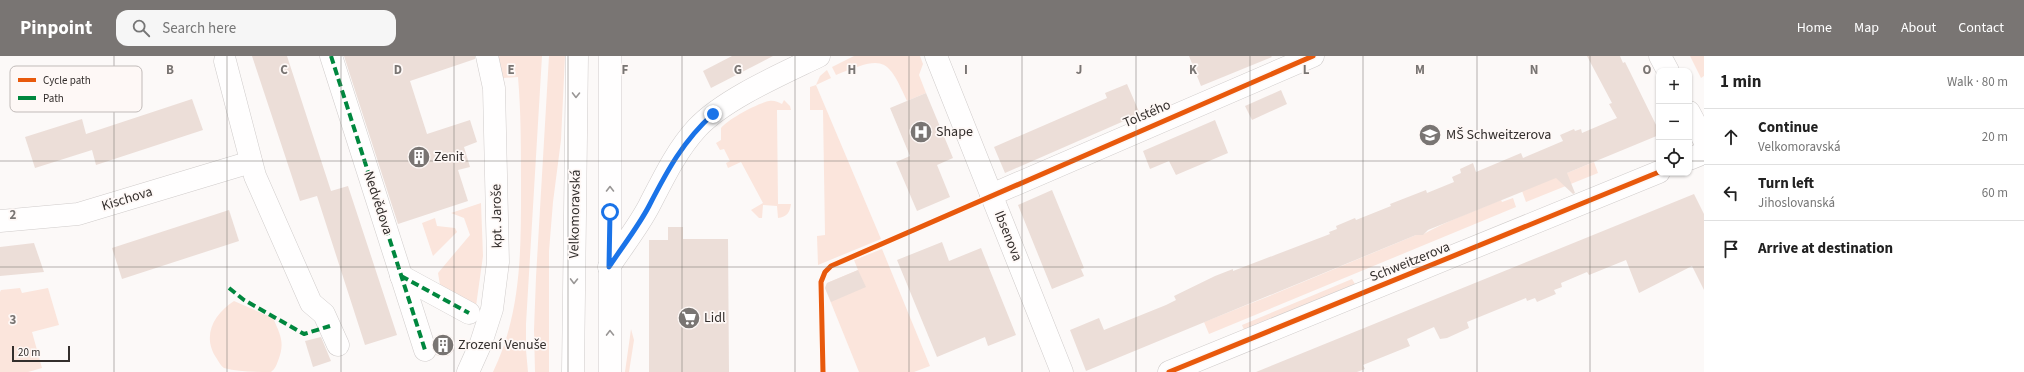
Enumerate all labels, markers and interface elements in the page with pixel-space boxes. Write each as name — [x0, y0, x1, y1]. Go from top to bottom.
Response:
search box — [116, 10, 396, 46]
text: Pinpoint — [20, 15, 92, 42]
icon: search — [130, 17, 152, 39]
text: Search here — [162, 18, 236, 39]
text: Home — [1797, 18, 1832, 38]
text: Map — [1854, 18, 1879, 38]
text: About — [1901, 18, 1936, 38]
text: Contact — [1958, 18, 2004, 38]
text: B — [166, 61, 174, 79]
text: C — [280, 61, 288, 79]
text: D — [394, 61, 402, 79]
text: E — [507, 61, 515, 79]
text: F — [622, 61, 629, 79]
text: G — [734, 61, 742, 79]
text: H — [848, 61, 856, 79]
text: I — [964, 61, 968, 79]
text: J — [1076, 61, 1082, 79]
text: K — [1189, 61, 1198, 79]
text: L — [1303, 61, 1310, 79]
text: M — [1415, 61, 1425, 79]
text: N — [1530, 61, 1538, 79]
text: O — [1643, 61, 1652, 79]
legend — [10, 66, 142, 112]
map controls — [1656, 68, 1692, 176]
button: + — [1656, 68, 1692, 104]
text: 1 min — [1720, 70, 1761, 94]
text: Cycle path — [43, 73, 91, 88]
text: Walk · 80 m — [1947, 73, 2008, 91]
text: Path — [43, 91, 64, 106]
one-way arrow — [572, 92, 580, 98]
street label: Tolstého — [1120, 95, 1174, 133]
button: − — [1656, 104, 1692, 140]
route end — [704, 105, 722, 123]
text: Continue — [1758, 117, 1818, 138]
hospital icon: Shape — [908, 119, 934, 145]
place label: Shape — [936, 122, 973, 142]
school or university icon: MŠ Schweitzerova — [1417, 122, 1443, 148]
place label: MŠ Schweitzerova — [1446, 125, 1551, 145]
icon: ahead — [1720, 126, 1742, 148]
text: 20 m — [1982, 128, 2008, 146]
text: Velkomoravská — [1758, 138, 1840, 156]
button: locate — [1656, 140, 1692, 176]
building icon: Zenit — [406, 144, 432, 170]
place label: Zenit — [434, 147, 464, 167]
street label: Nedvědova — [358, 169, 398, 237]
street label: Velkomoravská — [564, 169, 586, 259]
text: Turn left — [1758, 173, 1814, 194]
street label: Kischova — [99, 182, 155, 216]
icon: left — [1720, 182, 1742, 204]
street label: kpt. Jaroše — [486, 184, 508, 248]
text: 60 m — [1982, 184, 2008, 202]
one-way arrow — [606, 186, 614, 192]
text: Jihoslovanská — [1758, 194, 1835, 212]
route start — [601, 203, 619, 221]
text: 2 — [10, 206, 17, 224]
street label: Ibsenova — [989, 208, 1027, 264]
street label: Schweitzerova — [1367, 237, 1453, 287]
icon: arrive — [1720, 238, 1742, 260]
text: Arrive at destination — [1758, 238, 1893, 259]
one-way arrow — [570, 278, 578, 284]
supermarket icon: Lidl — [676, 305, 702, 331]
place label: Lidl — [704, 308, 726, 328]
text: 3 — [10, 311, 17, 329]
one-way arrow — [606, 330, 614, 336]
building icon: Zrození Venuše — [430, 332, 456, 358]
place label: Zrození Venuše — [458, 335, 547, 355]
scale bar — [12, 344, 70, 363]
text: 20 m — [18, 345, 40, 360]

